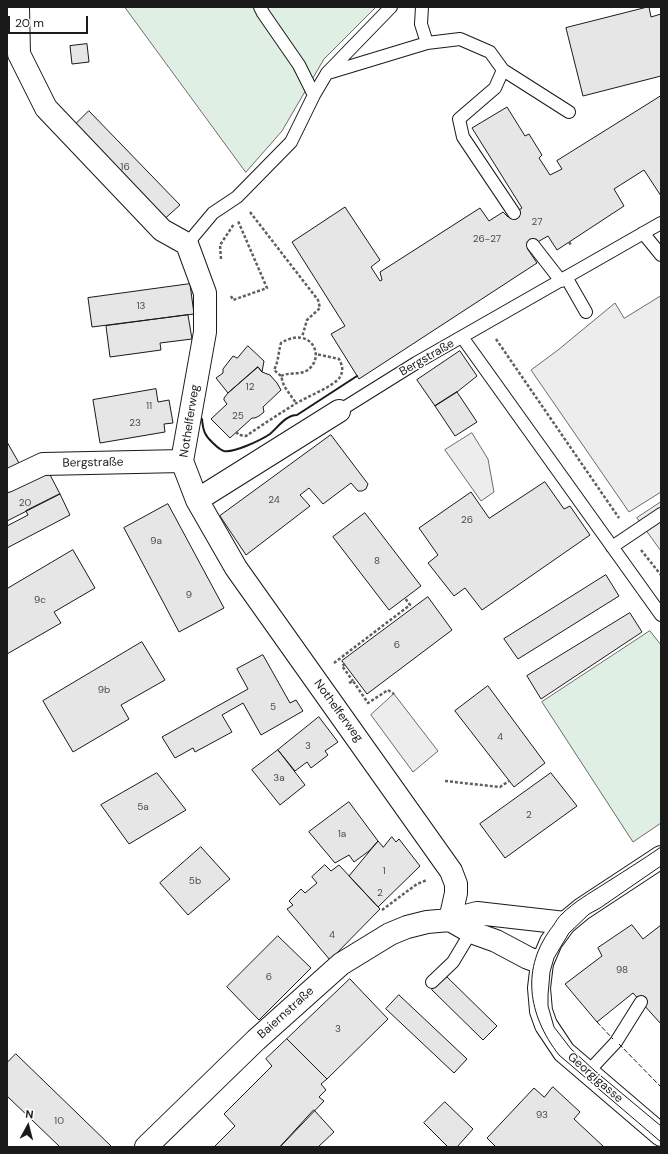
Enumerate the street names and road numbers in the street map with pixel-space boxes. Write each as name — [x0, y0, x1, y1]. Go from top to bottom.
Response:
street label: Bergstraße — [397, 337, 457, 379]
street label: Nothelferweg — [177, 383, 203, 459]
street label: Bergstraße — [62, 455, 124, 471]
street label: Nothelferweg — [310, 677, 366, 745]
street label: Baiernstraße — [255, 984, 317, 1042]
street label: Georgigasse — [564, 1050, 626, 1106]

